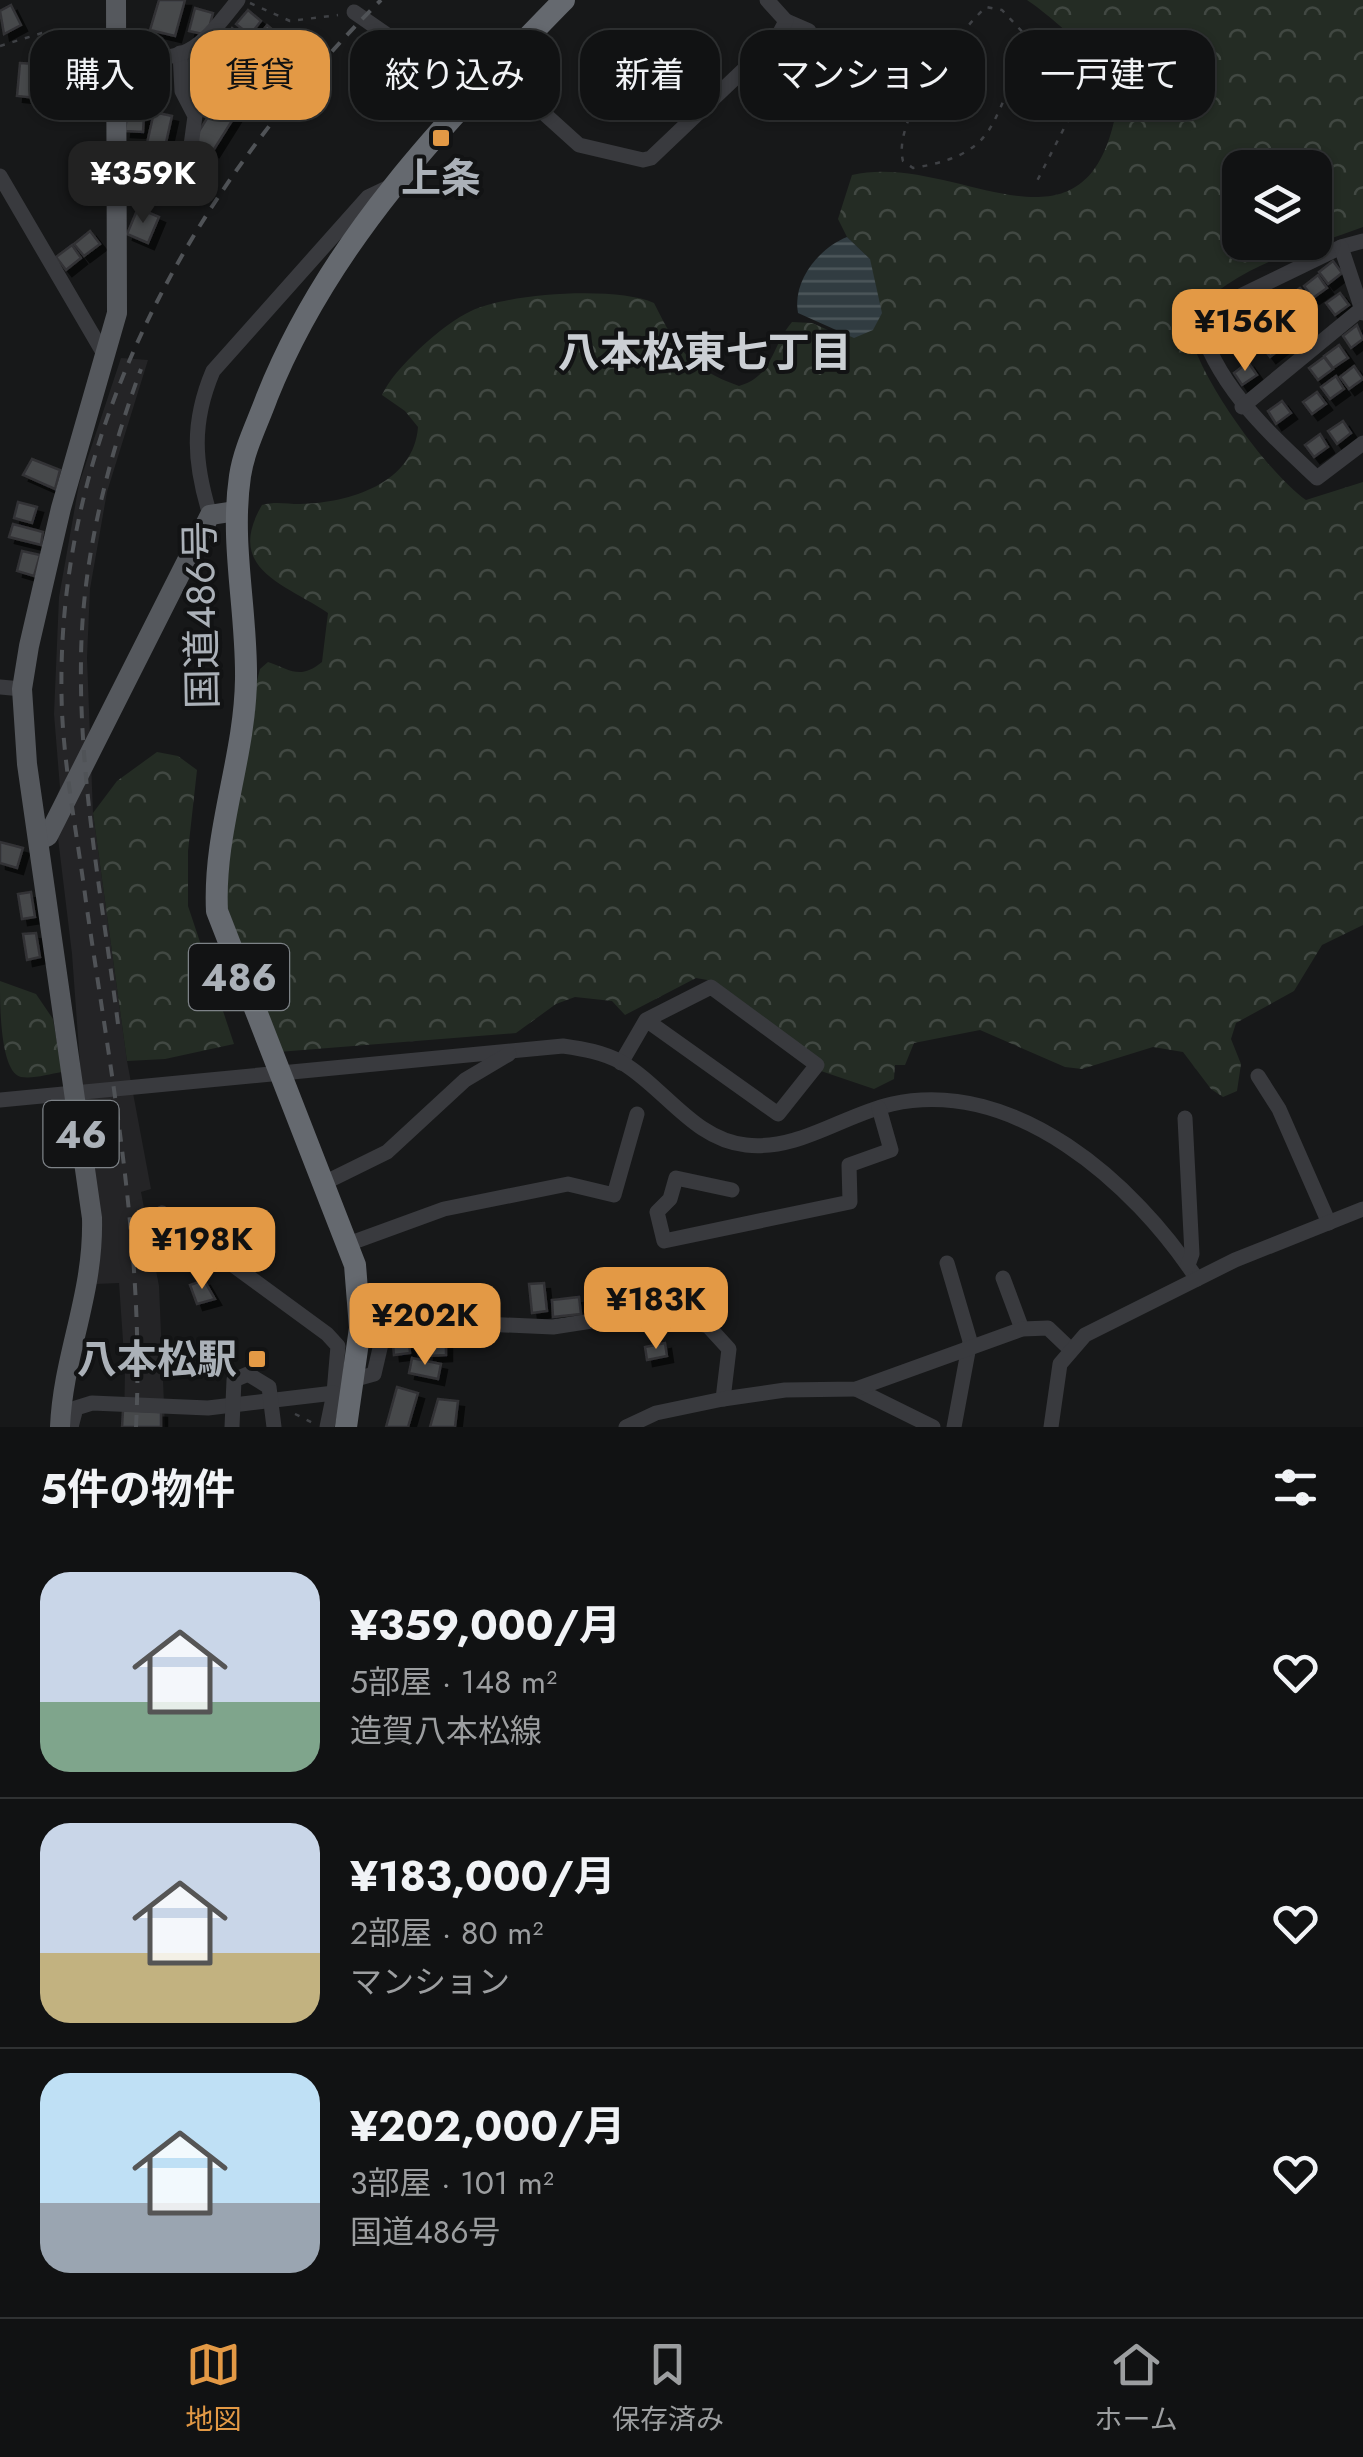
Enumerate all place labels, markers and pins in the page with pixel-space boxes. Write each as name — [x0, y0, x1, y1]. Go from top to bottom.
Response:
marker: 上条 — [430, 127, 452, 149]
pin: ¥359K — [73, 141, 213, 226]
place label: 上条 — [401, 149, 481, 207]
pin: ¥156K — [1175, 289, 1315, 374]
pin: ¥198K — [132, 1207, 272, 1292]
pin: ¥183K — [586, 1267, 726, 1352]
pin: ¥202K — [355, 1283, 495, 1368]
place label: 八本松駅 — [77, 1330, 237, 1388]
marker: 八本松駅 — [246, 1348, 268, 1370]

